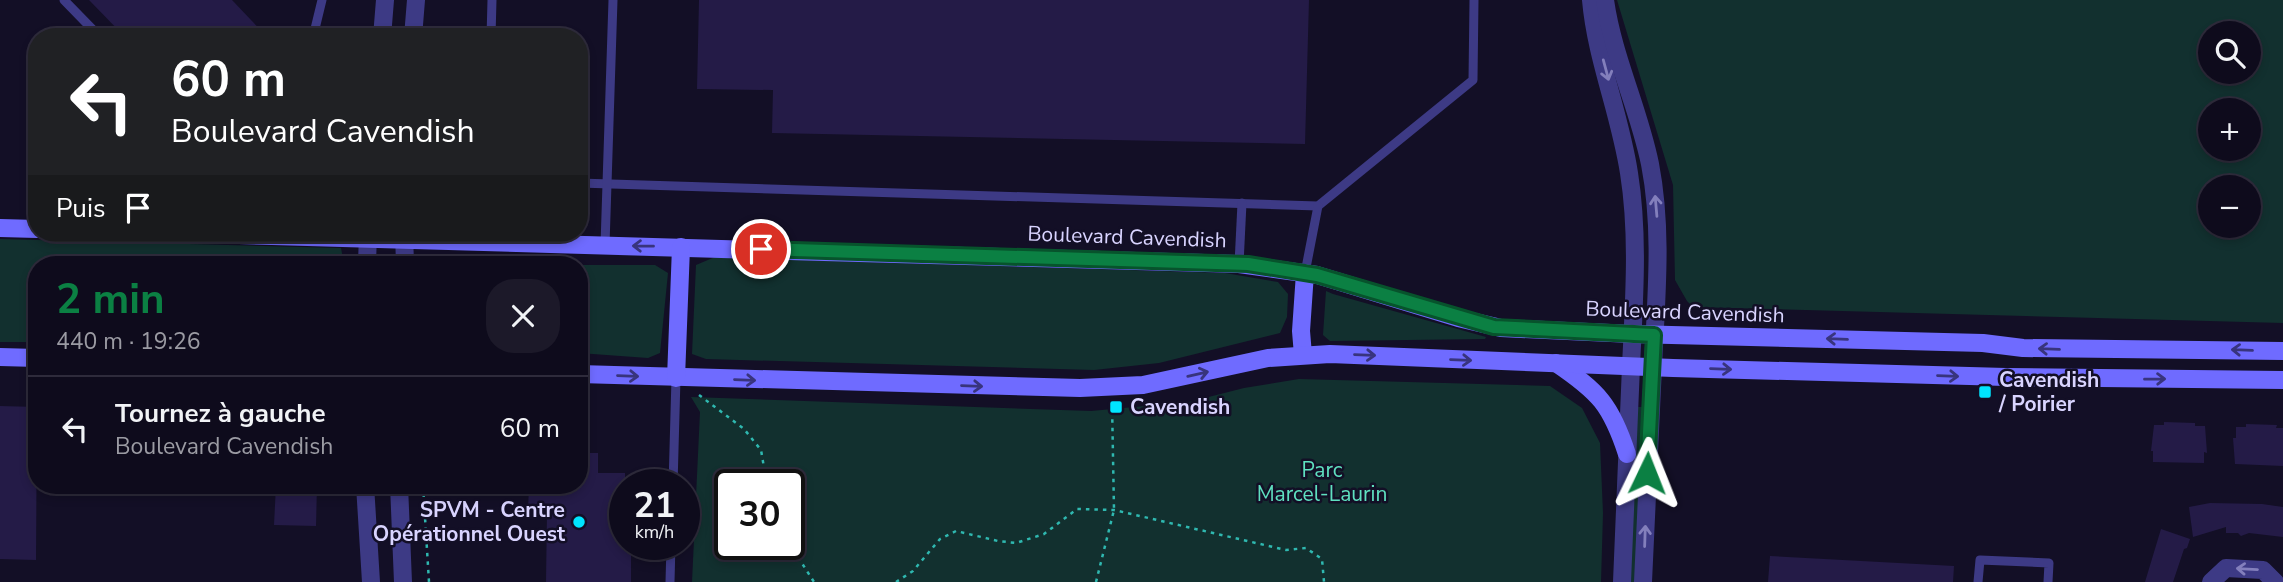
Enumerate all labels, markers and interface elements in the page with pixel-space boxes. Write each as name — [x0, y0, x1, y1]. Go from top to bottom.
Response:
map controls — [2198, 21, 2261, 238]
button: search — [2198, 21, 2261, 84]
text: 60 m — [171, 46, 286, 113]
icon: left — [56, 56, 147, 147]
one-way arrow — [1600, 58, 1613, 81]
button: + — [2198, 98, 2261, 161]
text: Boulevard Cavendish — [171, 110, 475, 153]
button: − — [2198, 175, 2261, 238]
icon: arrive — [119, 189, 157, 227]
text: Puis — [56, 191, 105, 226]
one-way arrow — [1649, 195, 1662, 218]
pin — [731, 219, 791, 279]
street label: Boulevard Cavendish — [1027, 220, 1227, 254]
icon: arrive — [742, 230, 780, 268]
one-way arrow — [632, 239, 655, 253]
text: 2 min — [56, 271, 165, 328]
button: close — [486, 279, 560, 353]
street label: Boulevard Cavendish — [1585, 295, 1785, 329]
text: 440 m · 19:26 — [56, 326, 201, 357]
one-way arrow — [1826, 332, 1849, 345]
one-way arrow — [2038, 342, 2061, 355]
one-way arrow — [2230, 343, 2253, 356]
one-way arrow — [1353, 349, 1376, 362]
one-way arrow — [1450, 353, 1473, 366]
one-way arrow — [1709, 362, 1732, 376]
place label: Cavendish / Poirier — [1998, 366, 2099, 418]
one-way arrow — [1186, 367, 1209, 380]
one-way arrow — [616, 369, 639, 383]
one-way arrow — [1937, 369, 1960, 382]
one-way arrow — [2144, 372, 2167, 386]
one-way arrow — [733, 373, 756, 386]
one-way arrow — [960, 379, 983, 392]
marker: Cavendish / Poirier — [1977, 384, 1993, 400]
place label: Cavendish — [1130, 393, 1230, 421]
text: Tournez à gauche — [115, 396, 326, 431]
marker: Cavendish — [1108, 399, 1124, 415]
icon: left — [56, 410, 94, 448]
text: 60 m — [500, 411, 560, 446]
text: Boulevard Cavendish — [115, 431, 333, 462]
position arrow — [1610, 436, 1684, 510]
park label: Parc Marcel-Laurin — [1257, 456, 1387, 508]
speed limit sign: 30 — [714, 469, 805, 560]
text: 21 — [633, 482, 676, 529]
place label: SPVM - Centre Opérationnel Ouest — [373, 496, 566, 548]
marker: SPVM - Centre Opérationnel Ouest — [571, 514, 587, 530]
text: km/h — [635, 520, 674, 544]
one-way arrow — [1638, 525, 1651, 548]
one-way arrow — [2236, 562, 2258, 575]

